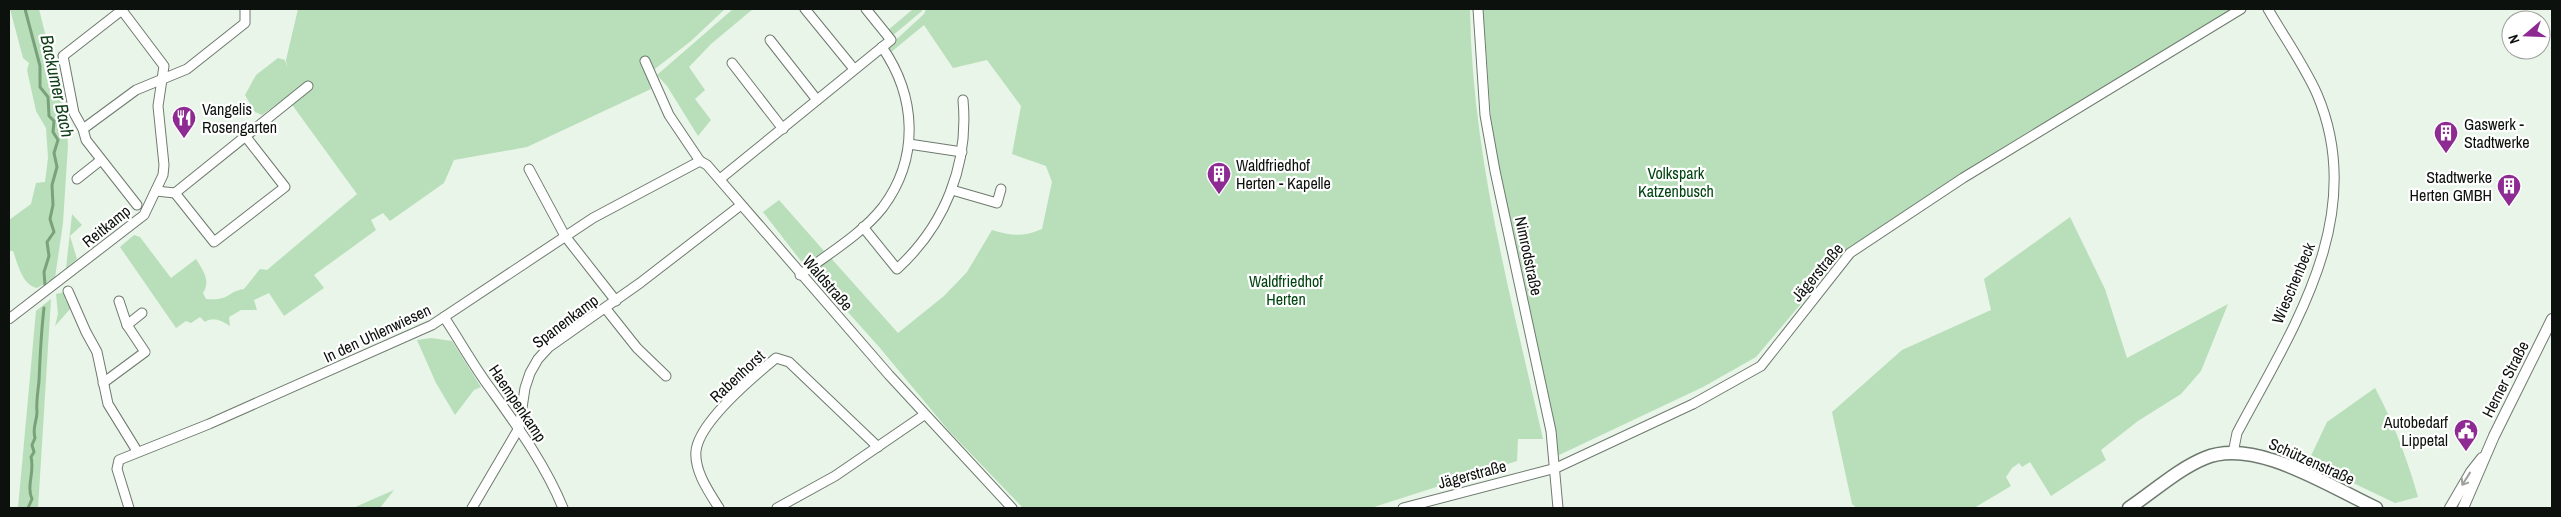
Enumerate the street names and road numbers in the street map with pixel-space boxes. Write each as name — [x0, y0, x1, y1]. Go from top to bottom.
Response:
street label: Reitkamp — [77, 200, 135, 252]
street label: Nimrodstraße — [1510, 214, 1548, 298]
street label: Jägerstraße — [1786, 238, 1848, 306]
street label: Wieschenbeck — [2266, 239, 2320, 327]
street label: Waldstraße — [798, 251, 858, 315]
street label: Spanenkamp — [528, 289, 602, 353]
street label: In den Uhlenwiesen — [320, 299, 434, 367]
street label: Herner Straße — [2476, 337, 2534, 421]
street label: Rabenhorst — [705, 345, 770, 407]
street label: Haempenkamp — [484, 360, 552, 446]
street label: Schützenstraße — [2266, 432, 2358, 490]
street label: Jägerstraße — [1435, 454, 1509, 494]

